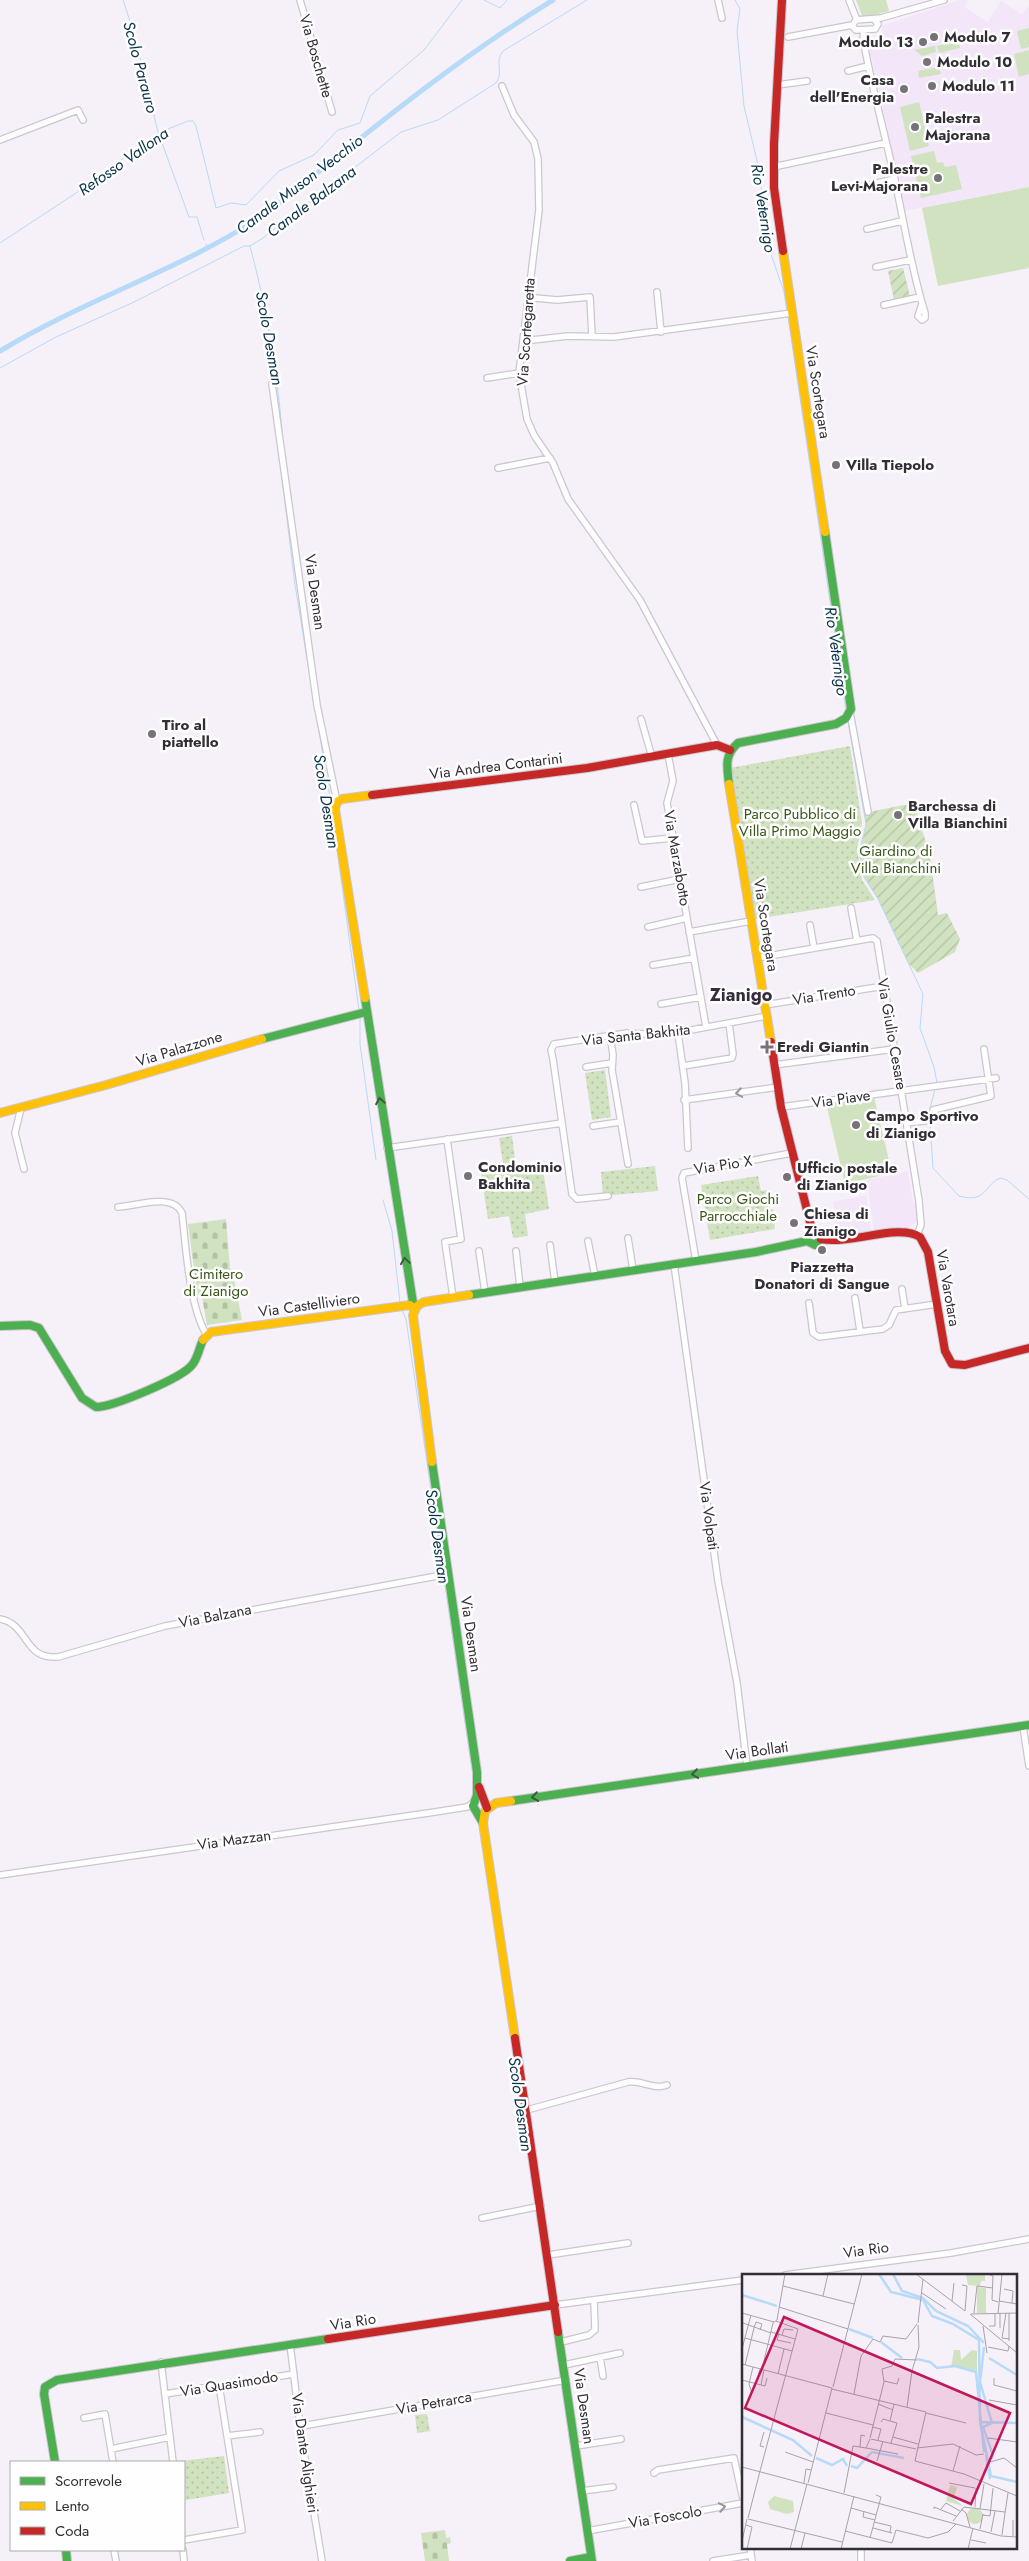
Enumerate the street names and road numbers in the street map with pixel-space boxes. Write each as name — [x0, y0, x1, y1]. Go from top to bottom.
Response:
street label: Via Boschette — [294, 12, 338, 101]
street label: Via Scortegaretta — [511, 277, 541, 387]
street label: Via Scortegara — [800, 344, 836, 440]
street label: Via Desman — [299, 553, 331, 631]
street label: Via Andrea Contarini — [428, 747, 564, 785]
street label: Via Marzabotto — [658, 808, 696, 908]
street label: Via Scortegara — [748, 877, 784, 973]
street label: Via Giulio Cesare — [871, 977, 913, 1092]
street label: Via Trento — [791, 979, 857, 1011]
street label: Via Santa Bakhita — [581, 1018, 691, 1052]
street label: Via Palazzone — [133, 1025, 225, 1073]
street label: Via Piave — [810, 1084, 872, 1114]
street label: Via Pio X — [692, 1149, 754, 1180]
street label: Via Varotara — [930, 1248, 966, 1328]
street label: Via Castelliviero — [257, 1287, 361, 1323]
street label: Via Volpati — [693, 1480, 725, 1552]
street label: Via Desman — [455, 1595, 487, 1673]
street label: Via Balzana — [177, 1598, 253, 1634]
street label: Via Bollati — [724, 1736, 790, 1766]
street label: Via Mazzan — [196, 1824, 272, 1856]
street label: Via Rio — [842, 2236, 890, 2264]
street label: Via Rio — [329, 2308, 377, 2336]
street label: Via Quasimodo — [178, 2365, 280, 2403]
street label: Via Desman — [568, 2367, 600, 2445]
street label: Via Petrarca — [395, 2386, 473, 2420]
street label: Via Dante Alighieri — [286, 2392, 324, 2514]
street label: Via Foscolo — [627, 2500, 703, 2534]

